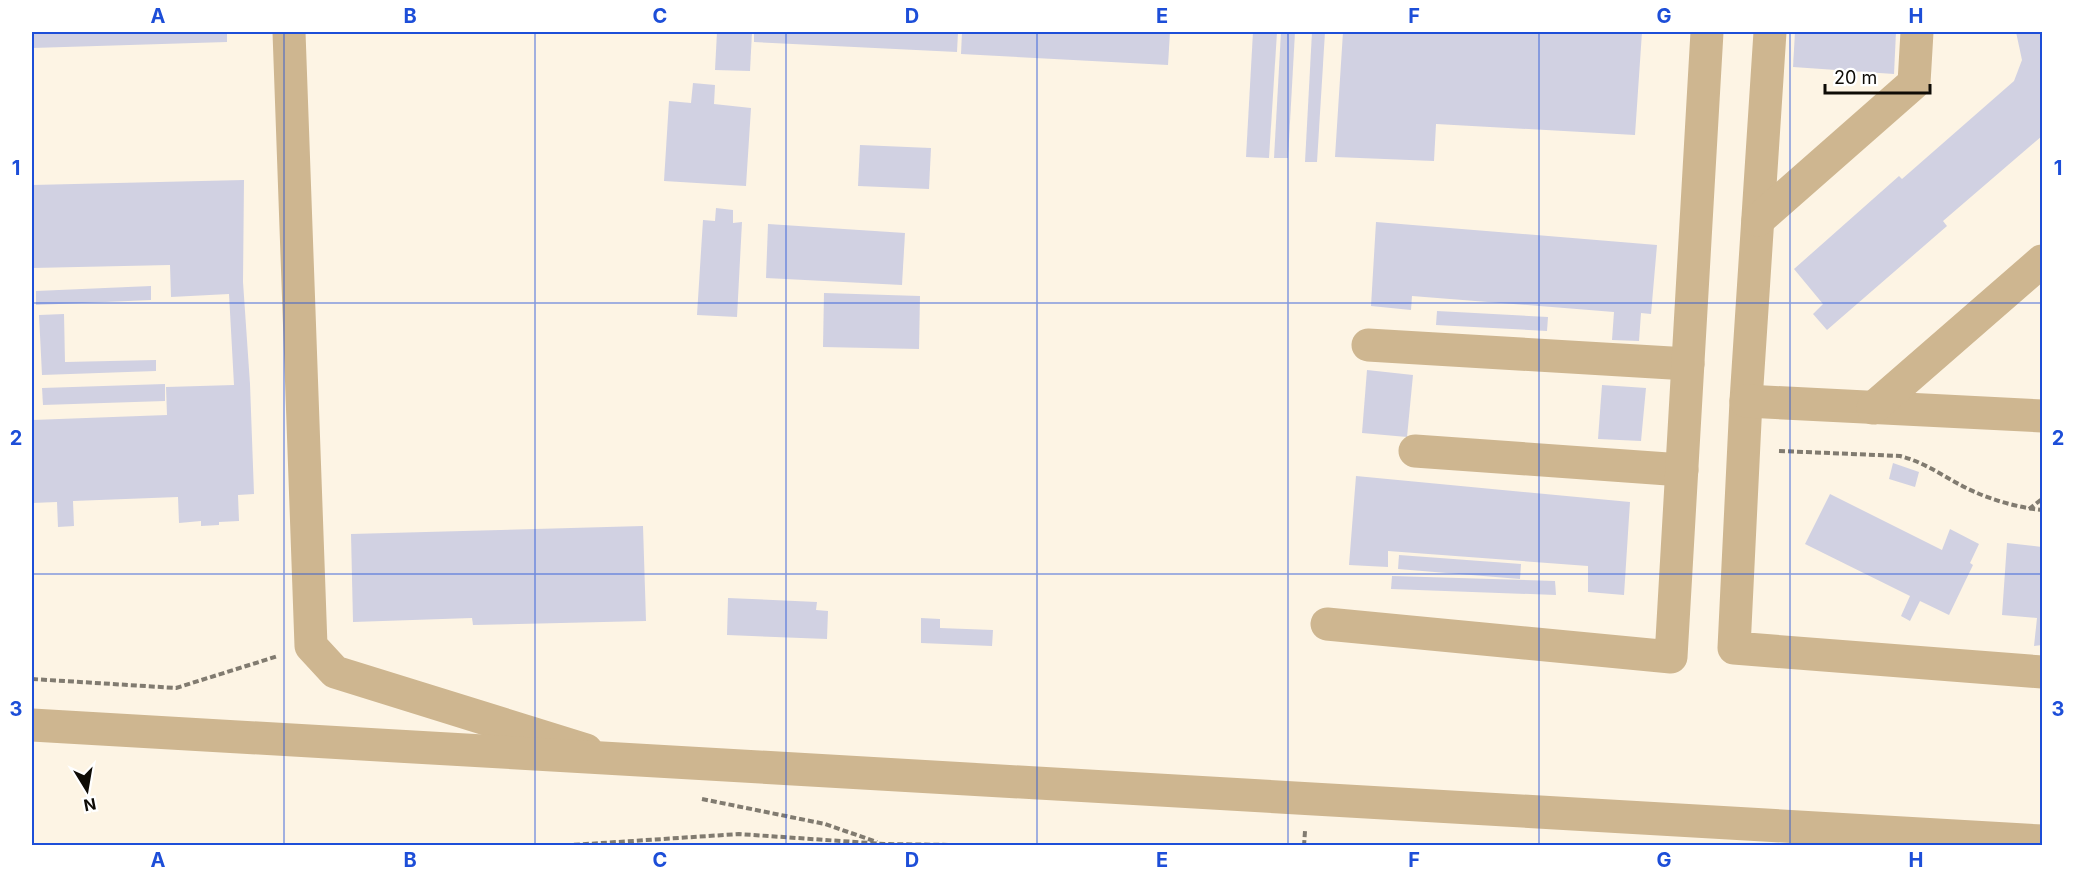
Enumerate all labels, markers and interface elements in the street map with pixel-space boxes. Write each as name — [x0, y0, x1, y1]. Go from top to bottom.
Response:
text: A — [151, 4, 166, 28]
text: B — [403, 4, 417, 28]
text: C — [653, 4, 667, 28]
text: D — [905, 4, 919, 28]
text: E — [1156, 4, 1168, 28]
text: F — [1408, 4, 1420, 28]
text: G — [1656, 4, 1672, 28]
text: H — [1909, 4, 1923, 28]
scale bar — [1825, 57, 1930, 95]
text: 20 m — [1834, 67, 1877, 88]
text: 1 — [12, 156, 20, 180]
text: 1 — [2054, 156, 2062, 180]
text: 2 — [10, 426, 22, 450]
text: 2 — [2052, 426, 2064, 450]
text: 3 — [10, 697, 22, 721]
text: 3 — [2052, 697, 2064, 721]
north arrow — [57, 760, 117, 820]
text: N — [82, 794, 98, 816]
text: A — [151, 848, 166, 872]
text: B — [403, 848, 417, 872]
text: C — [653, 848, 667, 872]
text: D — [905, 848, 919, 872]
text: E — [1156, 848, 1168, 872]
text: F — [1408, 848, 1420, 872]
text: G — [1656, 848, 1672, 872]
text: H — [1909, 848, 1923, 872]

